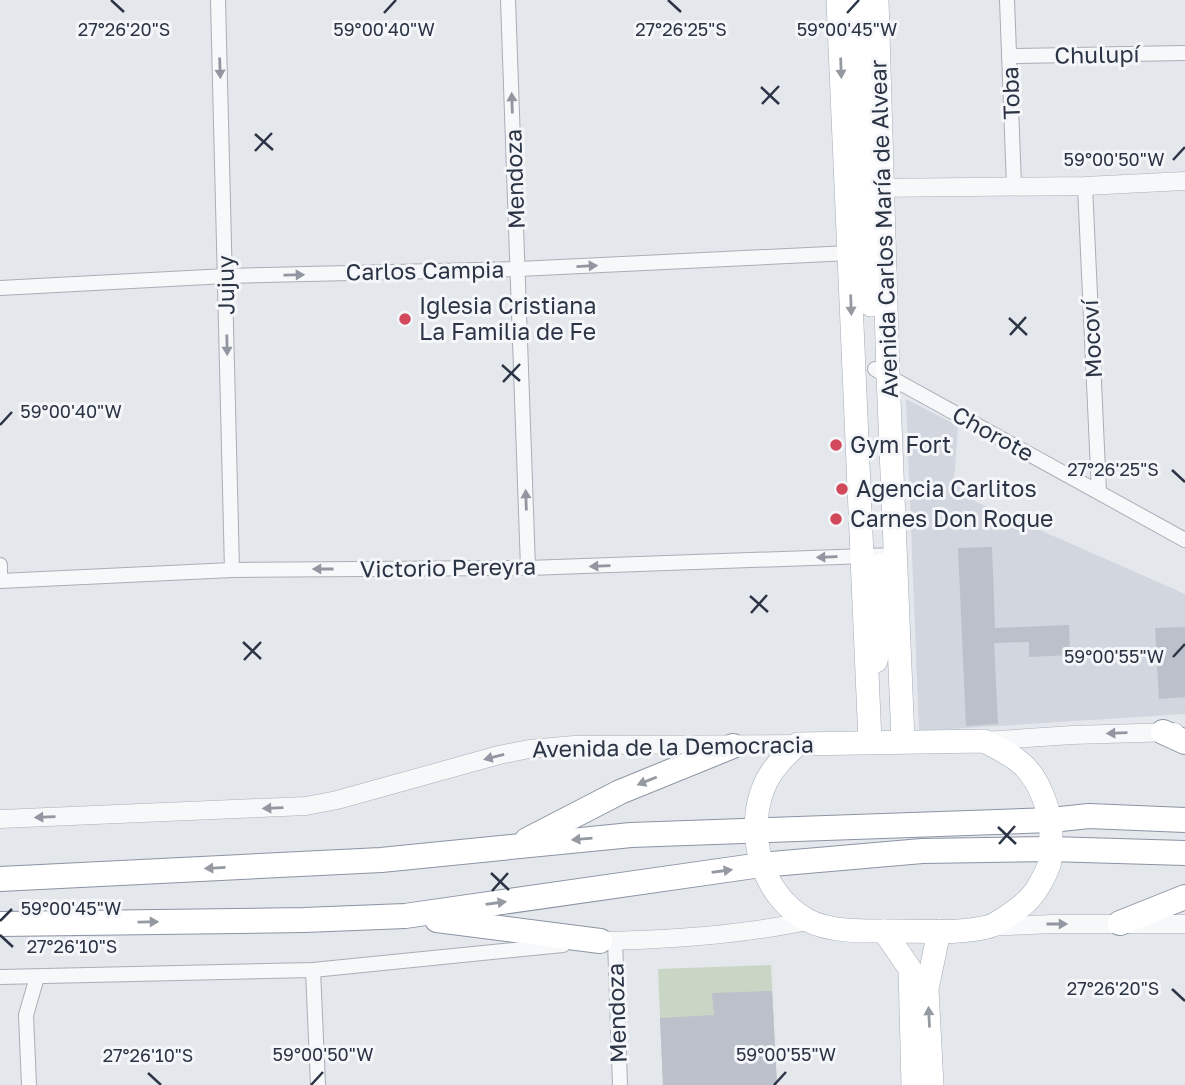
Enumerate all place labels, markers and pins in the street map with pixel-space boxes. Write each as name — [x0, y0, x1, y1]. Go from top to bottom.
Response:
place label: Iglesia Cristiana La Familia de Fe — [419, 291, 596, 345]
marker: Iglesia Cristiana La Familia de Fe — [397, 311, 413, 327]
place label: Gym Fort — [850, 430, 951, 458]
marker: Gym Fort — [828, 437, 844, 453]
place label: Agencia Carlitos — [856, 474, 1037, 502]
marker: Agencia Carlitos — [834, 481, 850, 497]
place label: Carnes Don Roque — [850, 504, 1053, 532]
marker: Carnes Don Roque — [828, 511, 844, 527]

